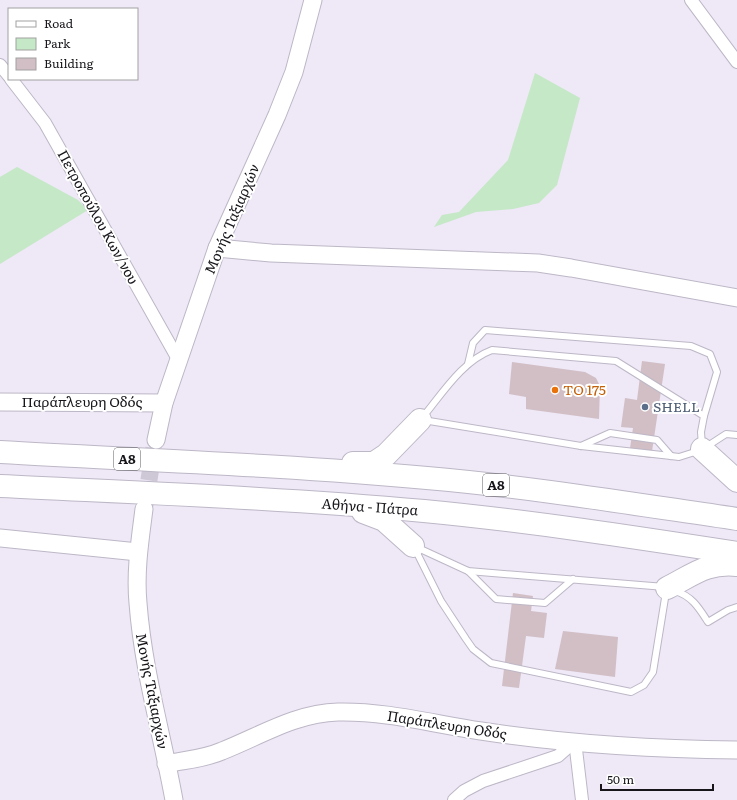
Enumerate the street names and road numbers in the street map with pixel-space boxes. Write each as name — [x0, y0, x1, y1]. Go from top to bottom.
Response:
street label: Πετροπούλου Κων/νου — [54, 146, 144, 287]
street label: Μονής Ταξιαρχών — [199, 160, 263, 277]
street label: Παράπλευρη Οδός — [21, 391, 143, 411]
road number: Α8 — [114, 448, 140, 470]
road number: Α8 — [483, 474, 509, 496]
street label: Αθήνα - Πάτρα — [321, 493, 419, 519]
street label: Μονής Ταξιαρχών — [132, 631, 174, 751]
street label: Παράπλευρη Οδός — [386, 705, 509, 743]

